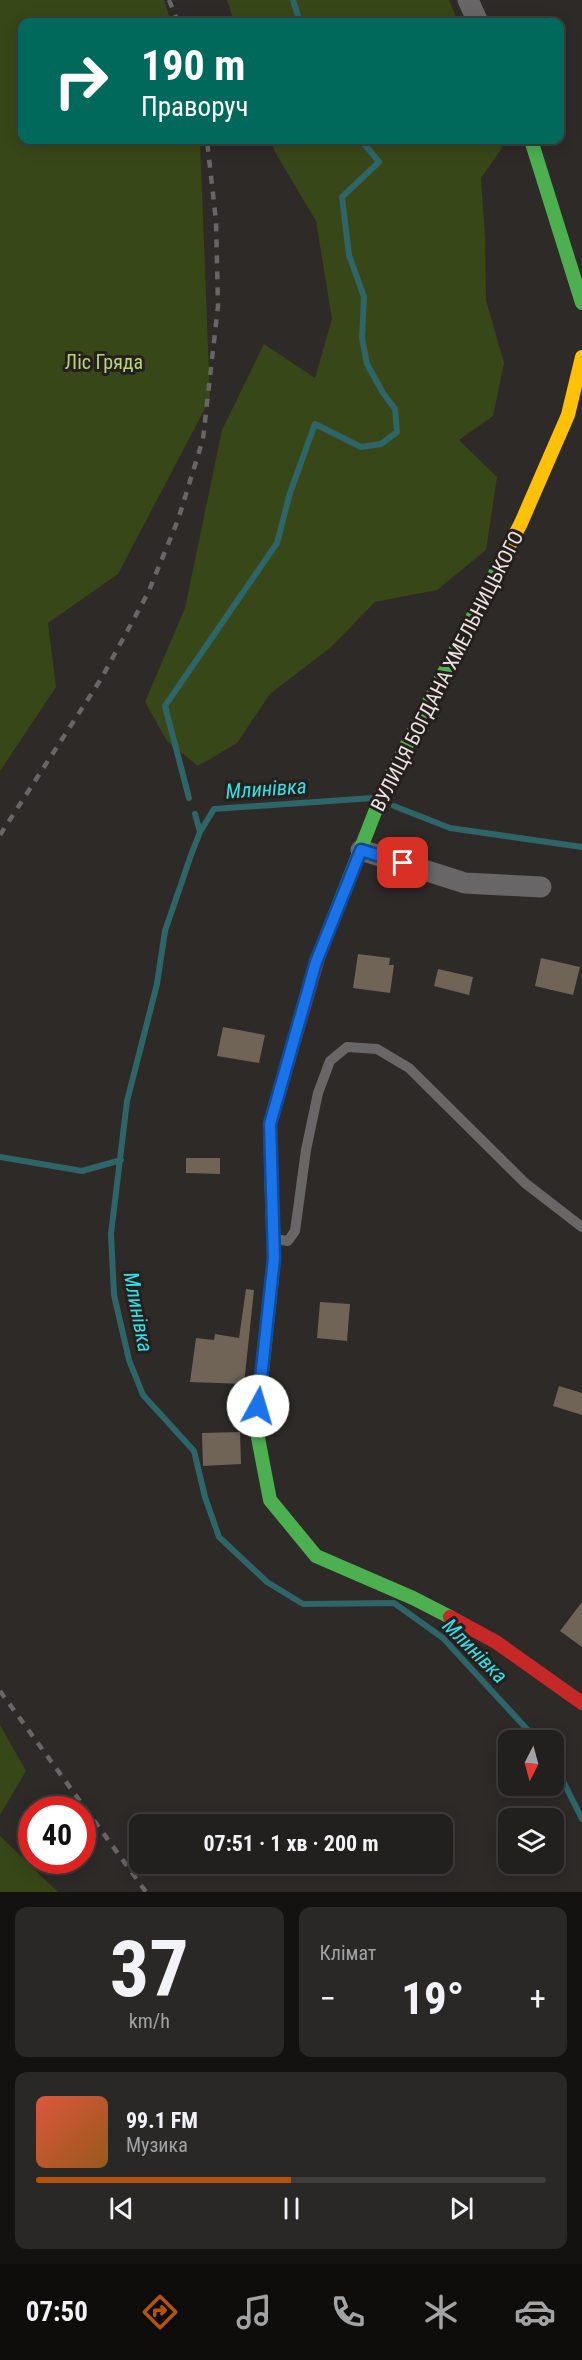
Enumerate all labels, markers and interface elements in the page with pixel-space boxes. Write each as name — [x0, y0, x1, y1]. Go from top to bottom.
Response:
text: 190 m — [141, 41, 246, 90]
icon: right — [42, 42, 120, 120]
text: Праворуч — [141, 91, 249, 123]
park label: Ліс Гряда — [65, 350, 143, 374]
street label: ВУЛИЦЯ БОГДАНА ХМЕЛЬНИЦЬКОГО — [366, 527, 528, 815]
water label: Млинівка — [225, 774, 307, 804]
pin — [377, 837, 428, 888]
icon: arrive — [386, 846, 419, 879]
water label: Млинівка — [118, 1270, 158, 1354]
position arrow — [226, 1374, 290, 1438]
water label: Млинівка — [438, 1614, 512, 1688]
north arrow — [498, 1730, 564, 1796]
map controls — [498, 1730, 564, 1874]
speed limit sign: 40 — [18, 1796, 96, 1874]
button: layers — [498, 1808, 564, 1874]
text: 07:51 · 1 хв · 200 m — [203, 1831, 379, 1856]
text: 37 — [110, 1924, 189, 2015]
text: Клімат — [320, 1941, 376, 1965]
text: 19° — [401, 1972, 464, 2025]
text: − — [320, 1979, 336, 2018]
text: + — [530, 1979, 546, 2018]
text: km/h — [129, 2009, 170, 2033]
text: 99.1 FM — [126, 2108, 198, 2133]
text: Музика — [126, 2133, 188, 2157]
icon: previous — [105, 2192, 138, 2225]
icon: pause — [275, 2192, 308, 2225]
icon: next — [445, 2192, 478, 2225]
icon: directions — [139, 2291, 181, 2333]
icon: music — [233, 2291, 275, 2333]
icon: phone — [327, 2291, 369, 2333]
icon: climate — [420, 2291, 462, 2333]
icon: car — [514, 2291, 556, 2333]
text: 07:50 — [26, 2296, 88, 2328]

